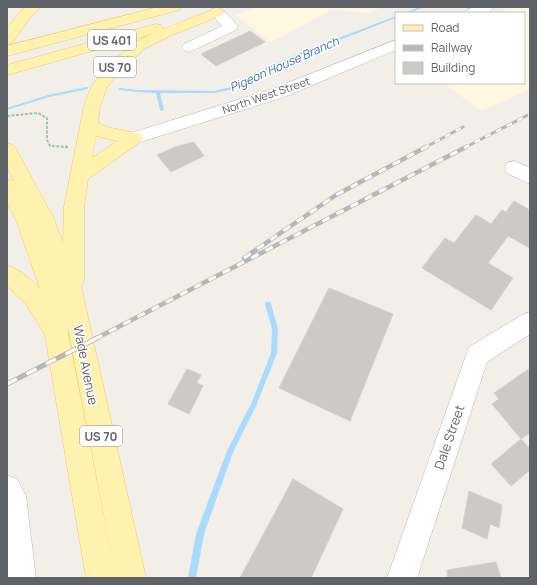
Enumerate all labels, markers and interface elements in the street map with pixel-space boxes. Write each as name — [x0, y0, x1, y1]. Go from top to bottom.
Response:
legend — [395, 12, 525, 84]
text: Road — [431, 19, 459, 36]
road number: US 401 — [88, 30, 136, 50]
water label: Pigeon House Branch — [227, 32, 342, 96]
text: Railway — [431, 39, 473, 56]
road number: US 70 — [94, 57, 136, 77]
text: Building — [431, 59, 475, 76]
street label: North West Street — [220, 73, 312, 117]
street label: Wade Avenue — [69, 323, 103, 407]
street label: Dale Street — [430, 402, 468, 472]
road number: US 70 — [80, 426, 122, 446]

